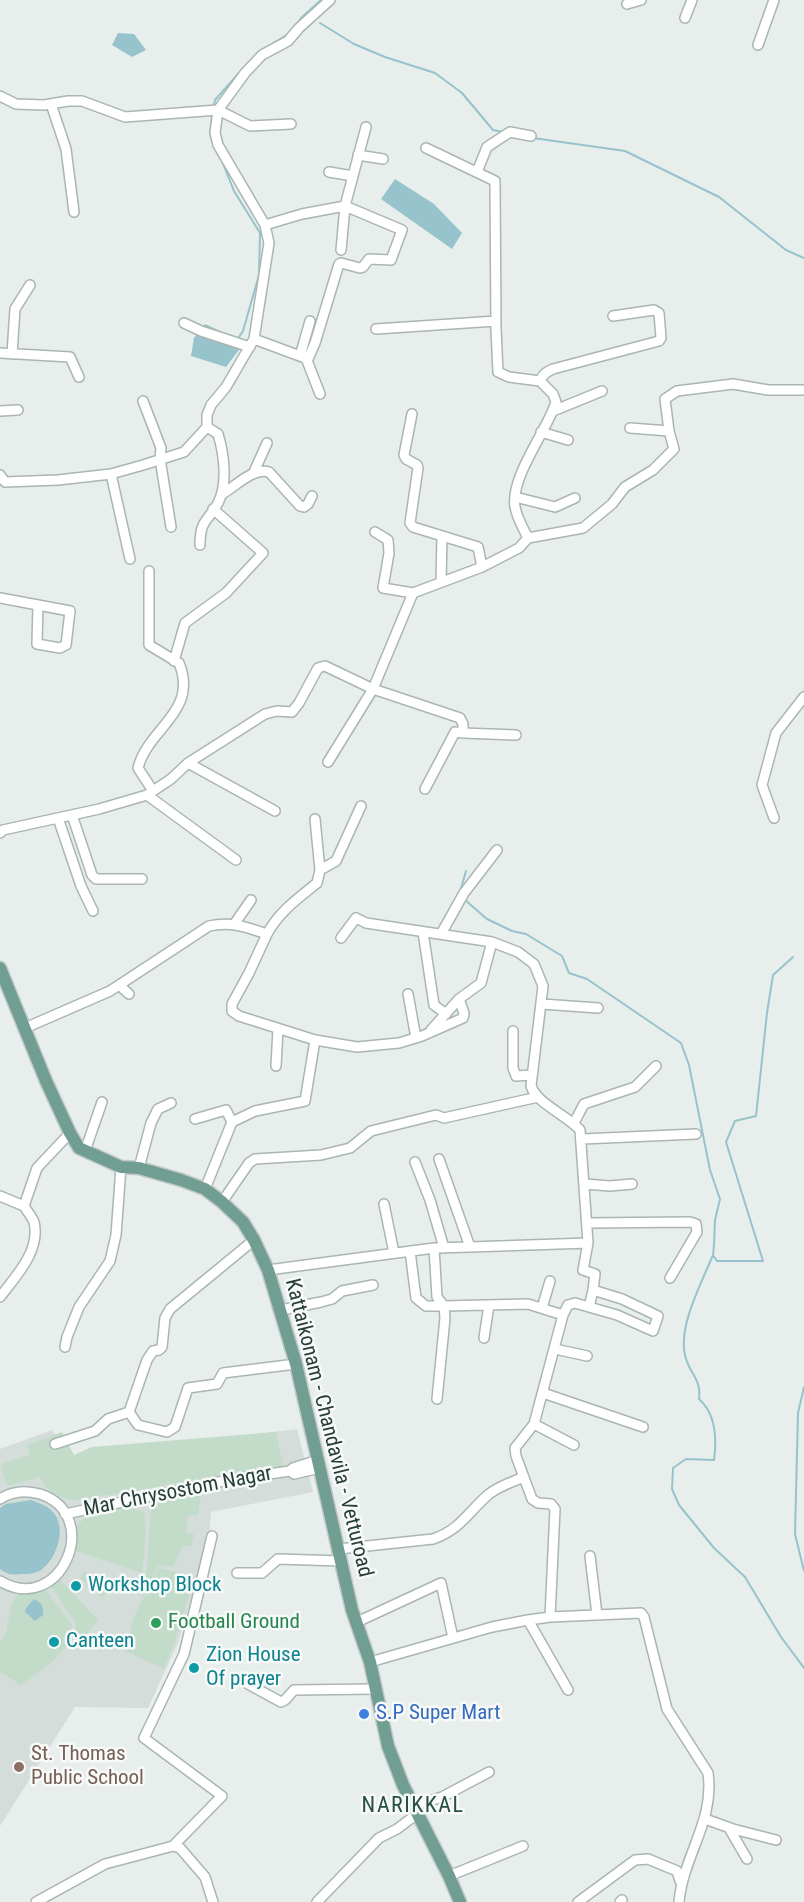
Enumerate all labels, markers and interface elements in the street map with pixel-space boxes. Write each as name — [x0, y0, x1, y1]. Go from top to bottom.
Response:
street label: Kattaikonam - Chandavila - Vetturoad — [279, 1276, 377, 1580]
street label: Mar Chrysostom Nagar — [82, 1461, 274, 1523]
place label: Workshop Block — [88, 1573, 222, 1599]
marker: Workshop Block — [69, 1579, 83, 1593]
place label: Football Ground — [168, 1610, 300, 1636]
marker: Football Ground — [149, 1616, 163, 1630]
place label: Canteen — [66, 1629, 134, 1655]
marker: Canteen — [47, 1635, 61, 1649]
place label: Zion House Of prayer — [206, 1643, 300, 1693]
marker: Zion House Of prayer — [187, 1661, 201, 1675]
place label: S.P Super Mart — [376, 1701, 500, 1727]
marker: S.P Super Mart — [357, 1707, 371, 1721]
place label: St. Thomas Public School — [31, 1742, 144, 1792]
marker: St. Thomas Public School — [12, 1760, 26, 1774]
district label: NARIKKAL — [362, 1793, 464, 1819]

